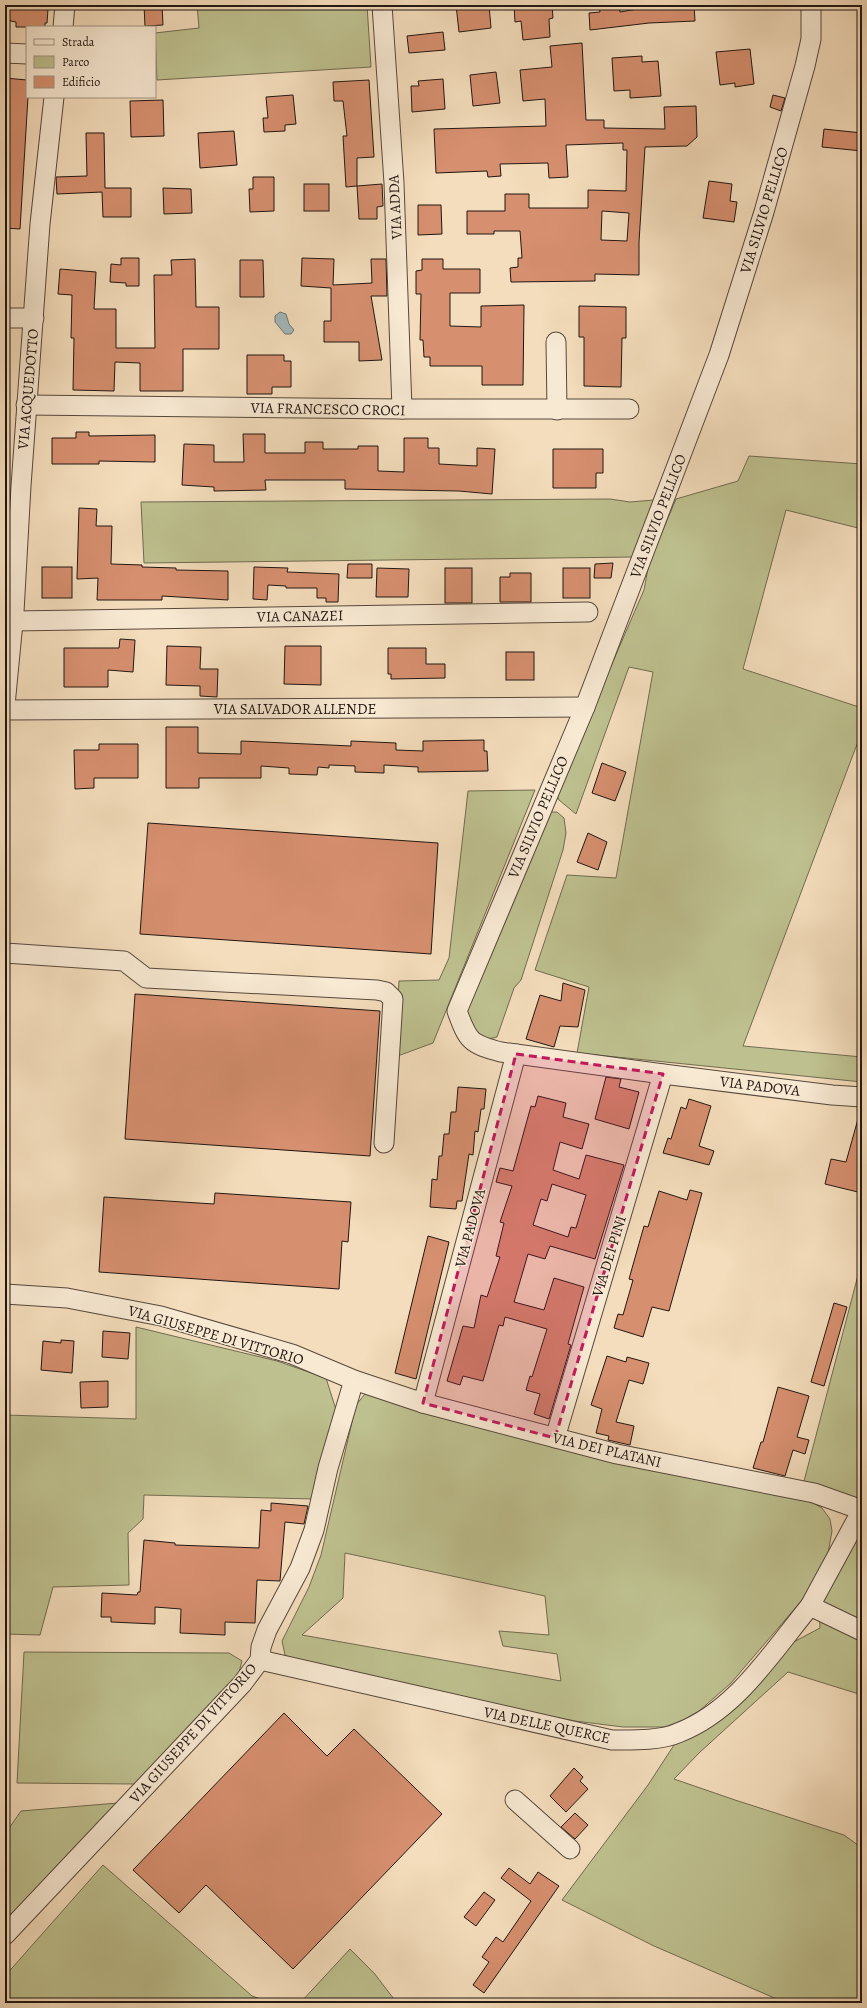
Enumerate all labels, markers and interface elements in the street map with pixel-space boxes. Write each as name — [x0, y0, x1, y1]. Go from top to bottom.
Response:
legend — [26, 26, 156, 98]
text: Strada — [62, 34, 95, 50]
text: Parco — [62, 54, 89, 70]
text: Edificio — [62, 74, 100, 90]
street label: VIA SILVIO PELLICO — [735, 144, 793, 277]
street label: VIA ADDA — [383, 174, 407, 241]
street label: VIA ACQUEDOTTO — [13, 328, 43, 451]
street label: VIA FRANCESCO CROCI — [249, 398, 406, 420]
street label: VIA SILVIO PELLICO — [625, 451, 691, 582]
street label: VIA CANAZEI — [256, 605, 343, 627]
street label: VIA SALVADOR ALLENDE — [213, 699, 376, 719]
street label: VIA SILVIO PELLICO — [503, 753, 573, 882]
street label: VIA PADOVA — [718, 1071, 801, 1101]
street label: VIA PADOVA — [450, 1186, 490, 1270]
street label: VIA DEI PINI — [587, 1213, 631, 1300]
street label: VIA GIUSEPPE DI VITTORIO — [125, 1300, 306, 1370]
street label: VIA DEI PLATANI — [550, 1428, 664, 1472]
street label: VIA GIUSEPPE DI VITTORIO — [124, 1659, 261, 1808]
street label: VIA DELLE QUERCE — [481, 1702, 612, 1748]

